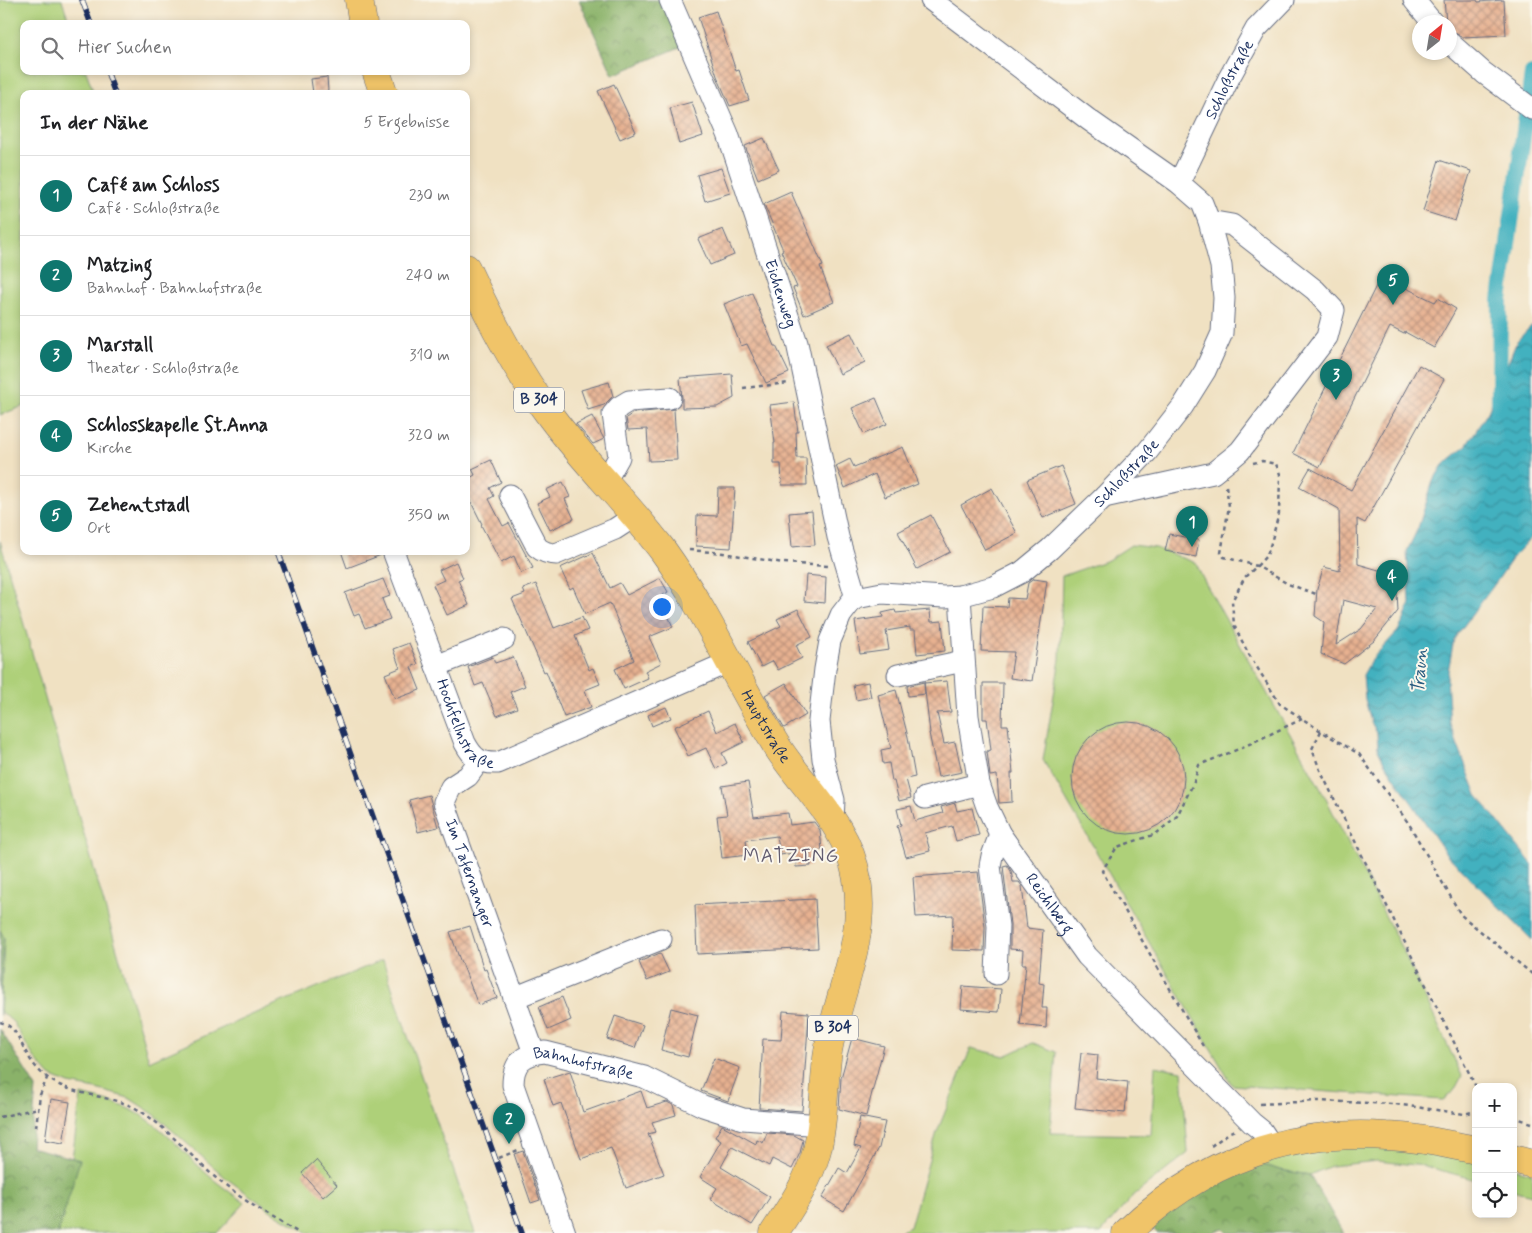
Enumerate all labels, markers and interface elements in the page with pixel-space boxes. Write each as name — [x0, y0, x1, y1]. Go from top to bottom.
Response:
north arrow — [1412, 15, 1457, 60]
search box — [20, 20, 470, 75]
icon: search — [38, 34, 66, 62]
text: Hier suchen — [78, 35, 172, 60]
street label: Schloßstraße — [1200, 36, 1259, 123]
text: In der Nähe — [40, 109, 148, 137]
text: 5 Ergebnisse — [364, 112, 450, 133]
text: Café am Schloss — [87, 173, 219, 198]
text: 1 — [52, 185, 60, 206]
text: 230 m — [409, 185, 450, 206]
text: Café · Schloßstraße — [87, 198, 220, 219]
text: Matzing — [87, 253, 152, 278]
street label: Eichenweg — [760, 257, 802, 331]
pin: 5 — [1377, 264, 1409, 305]
text: 2 — [52, 265, 60, 286]
text: 240 m — [406, 265, 450, 286]
text: Bahnhof · Bahnhofstraße — [87, 278, 262, 299]
text: Marstall — [87, 333, 153, 358]
text: 3 — [52, 345, 60, 366]
text: 310 m — [409, 345, 450, 366]
text: Theater · Schloßstraße — [87, 358, 239, 379]
pin: 3 — [1320, 359, 1352, 400]
road number: B 304 — [514, 388, 564, 412]
text: Schlosskapelle St.Anna — [87, 413, 268, 438]
text: 4 — [51, 425, 61, 446]
text: 320 m — [408, 425, 450, 446]
street label: Schloßstraße — [1089, 434, 1164, 512]
text: Kirche — [87, 438, 132, 459]
text: Zehentstadl — [87, 493, 190, 518]
text: 5 — [51, 505, 61, 526]
text: 350 m — [408, 505, 450, 526]
pin: 1 — [1176, 506, 1208, 547]
text: Ort — [87, 518, 111, 539]
pin: 4 — [1376, 560, 1408, 601]
your location — [649, 594, 675, 620]
water label: Traun — [1406, 647, 1434, 695]
street label: Hochfellnstraße — [431, 676, 495, 774]
street label: Hauptstraße — [736, 686, 796, 767]
street label: Im Tafernanger — [440, 816, 499, 931]
district label: MATZING — [743, 844, 839, 869]
street label: Reichlberg — [1021, 869, 1078, 939]
road number: B 304 — [808, 1016, 858, 1040]
street label: Bahnhofstraße — [531, 1041, 636, 1085]
map controls — [1472, 1083, 1517, 1218]
button: + — [1472, 1083, 1517, 1128]
pin: 2 — [493, 1103, 525, 1144]
button: − — [1472, 1128, 1517, 1173]
button: locate — [1472, 1173, 1517, 1218]

